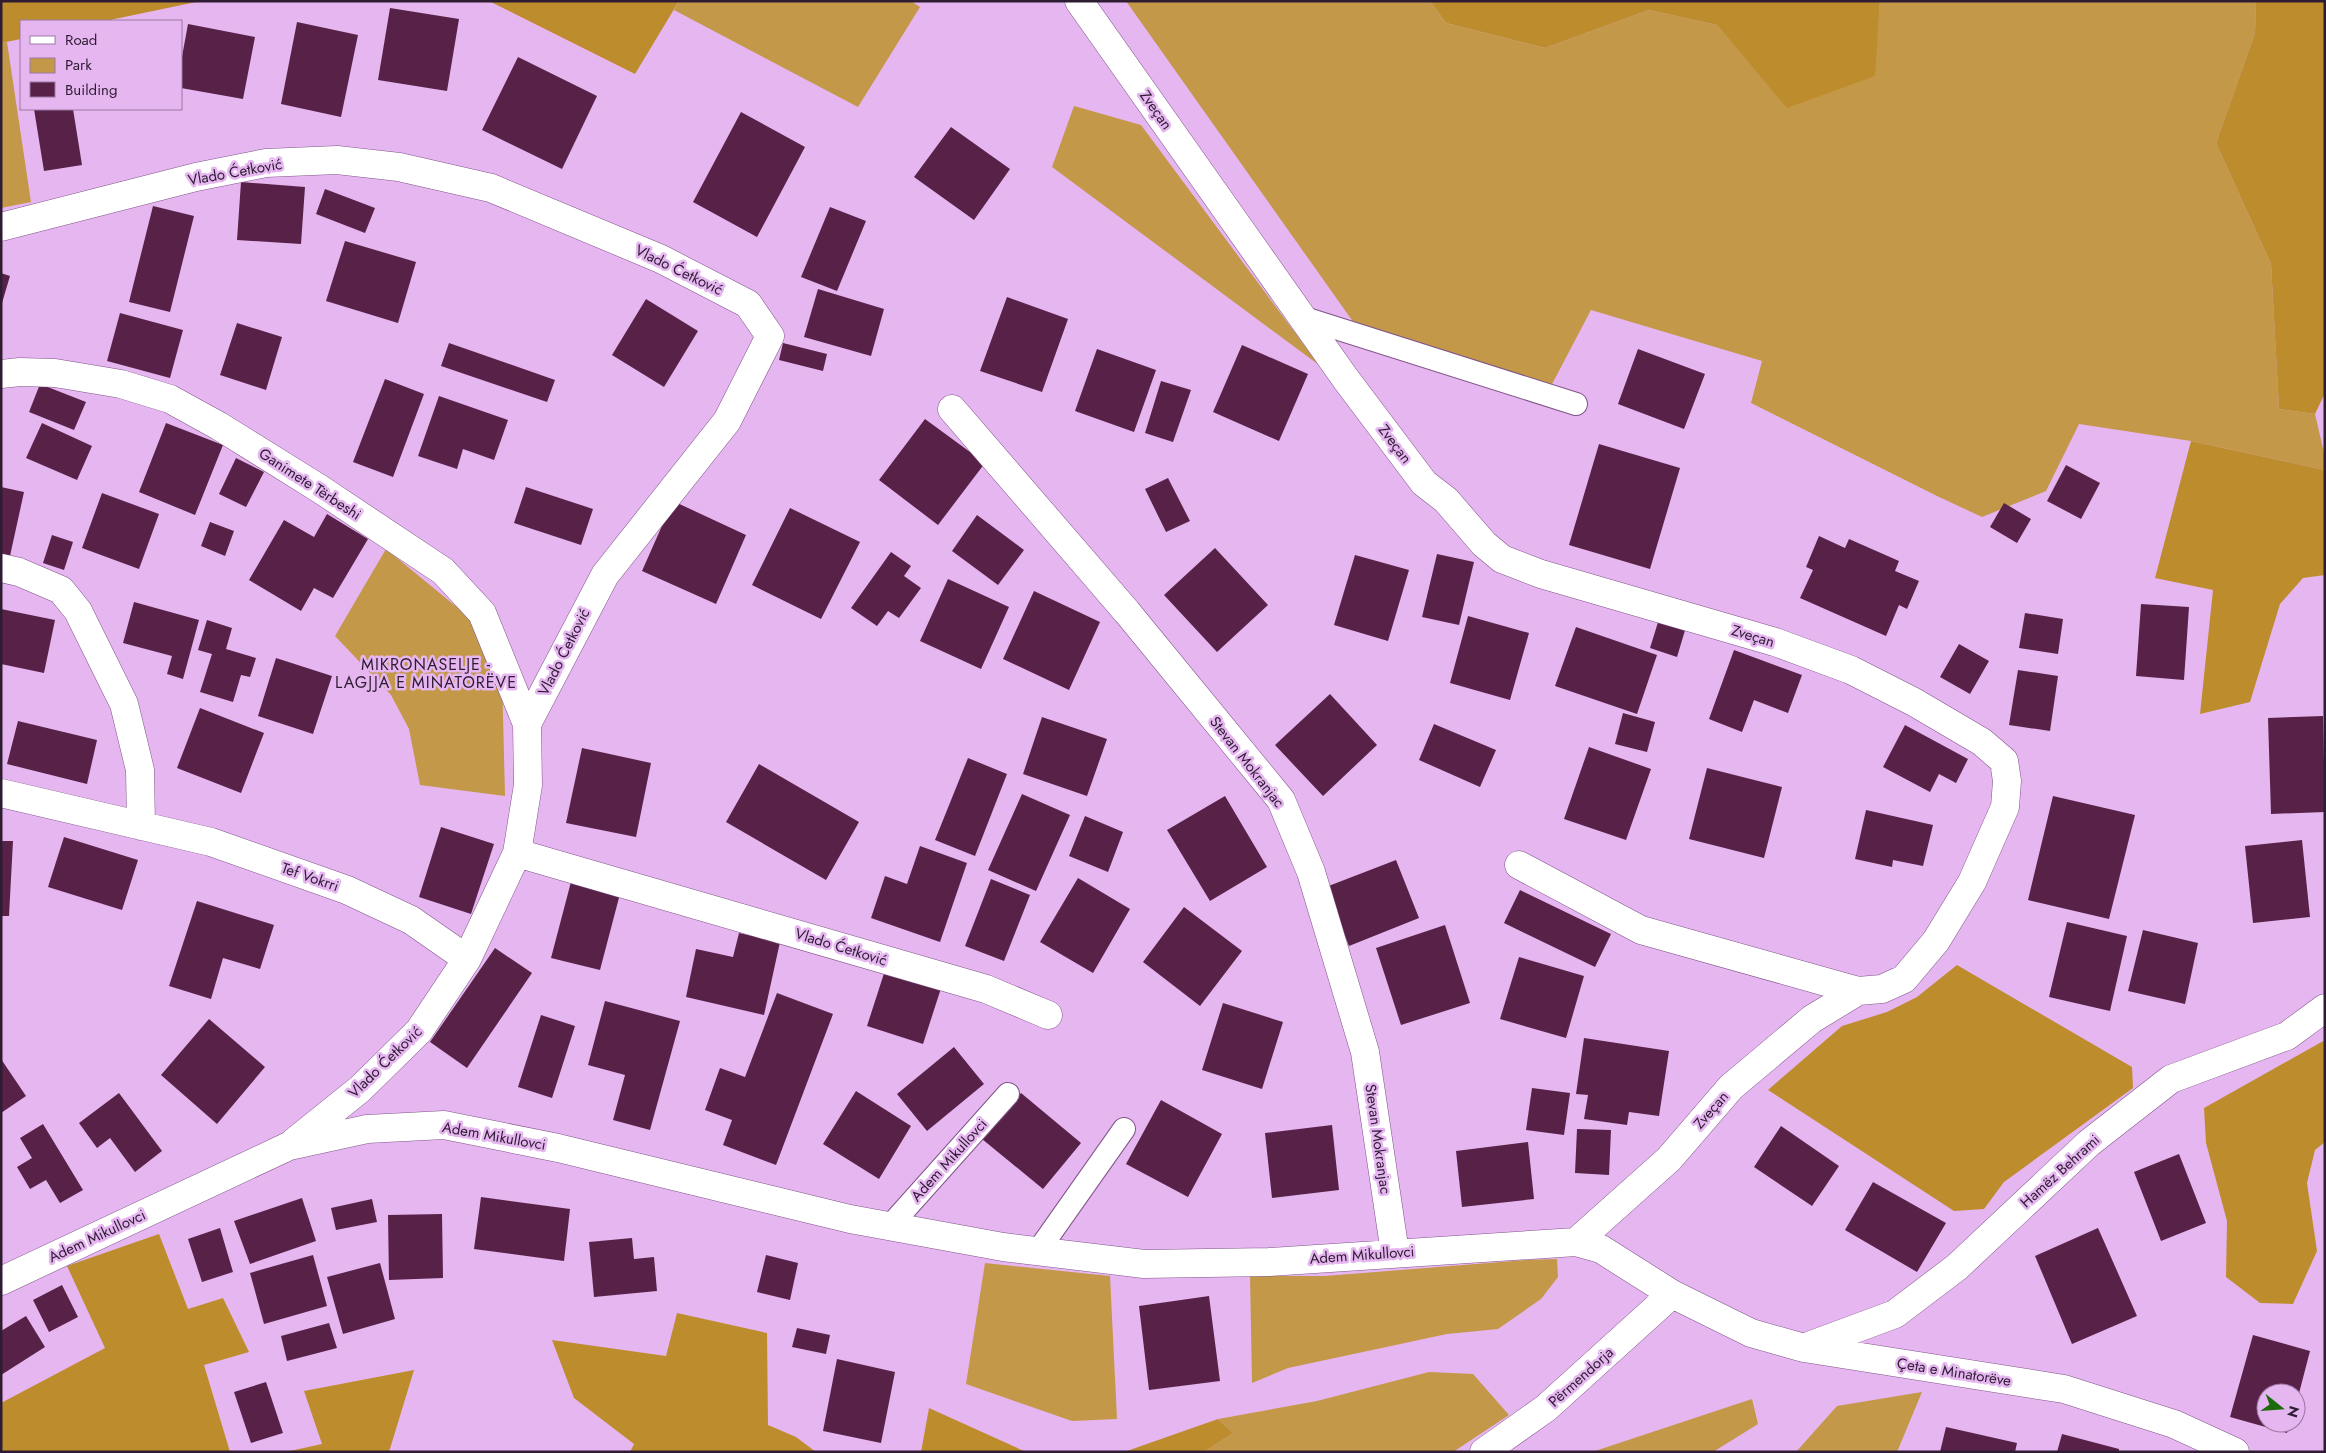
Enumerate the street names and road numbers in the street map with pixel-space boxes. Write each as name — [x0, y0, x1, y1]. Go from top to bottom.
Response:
street label: Zveçan — [1134, 86, 1178, 134]
street label: Vlado Ćetković — [186, 153, 284, 191]
street label: Vlado Ćetković — [631, 239, 727, 301]
street label: Zveçan — [1373, 420, 1417, 468]
street label: Ganimete Tërbeshi — [254, 443, 366, 525]
street label: Vlado Ćetković — [533, 604, 595, 700]
street label: Zveçan — [1729, 619, 1777, 653]
street label: Stevan Mokranjac — [1204, 712, 1290, 812]
street label: Tef Vokrri — [278, 857, 342, 897]
street label: Vlado Ćetković — [792, 923, 890, 971]
street label: Vlado Ćetković — [343, 1021, 427, 1103]
street label: Stevan Mokranjac — [1359, 1083, 1397, 1195]
street label: Zveçan — [1688, 1086, 1734, 1134]
street label: Adem Mikullovci — [906, 1114, 992, 1206]
street label: Adem Mikullovci — [440, 1116, 548, 1156]
street label: Hamëz Behrami — [2015, 1129, 2105, 1213]
street label: Adem Mikullovci — [45, 1204, 149, 1268]
street label: Adem Mikullovci — [1309, 1240, 1415, 1270]
street label: Përmendorja — [1544, 1342, 1618, 1412]
street label: Çeta e Minatorëve — [1895, 1352, 2013, 1392]

